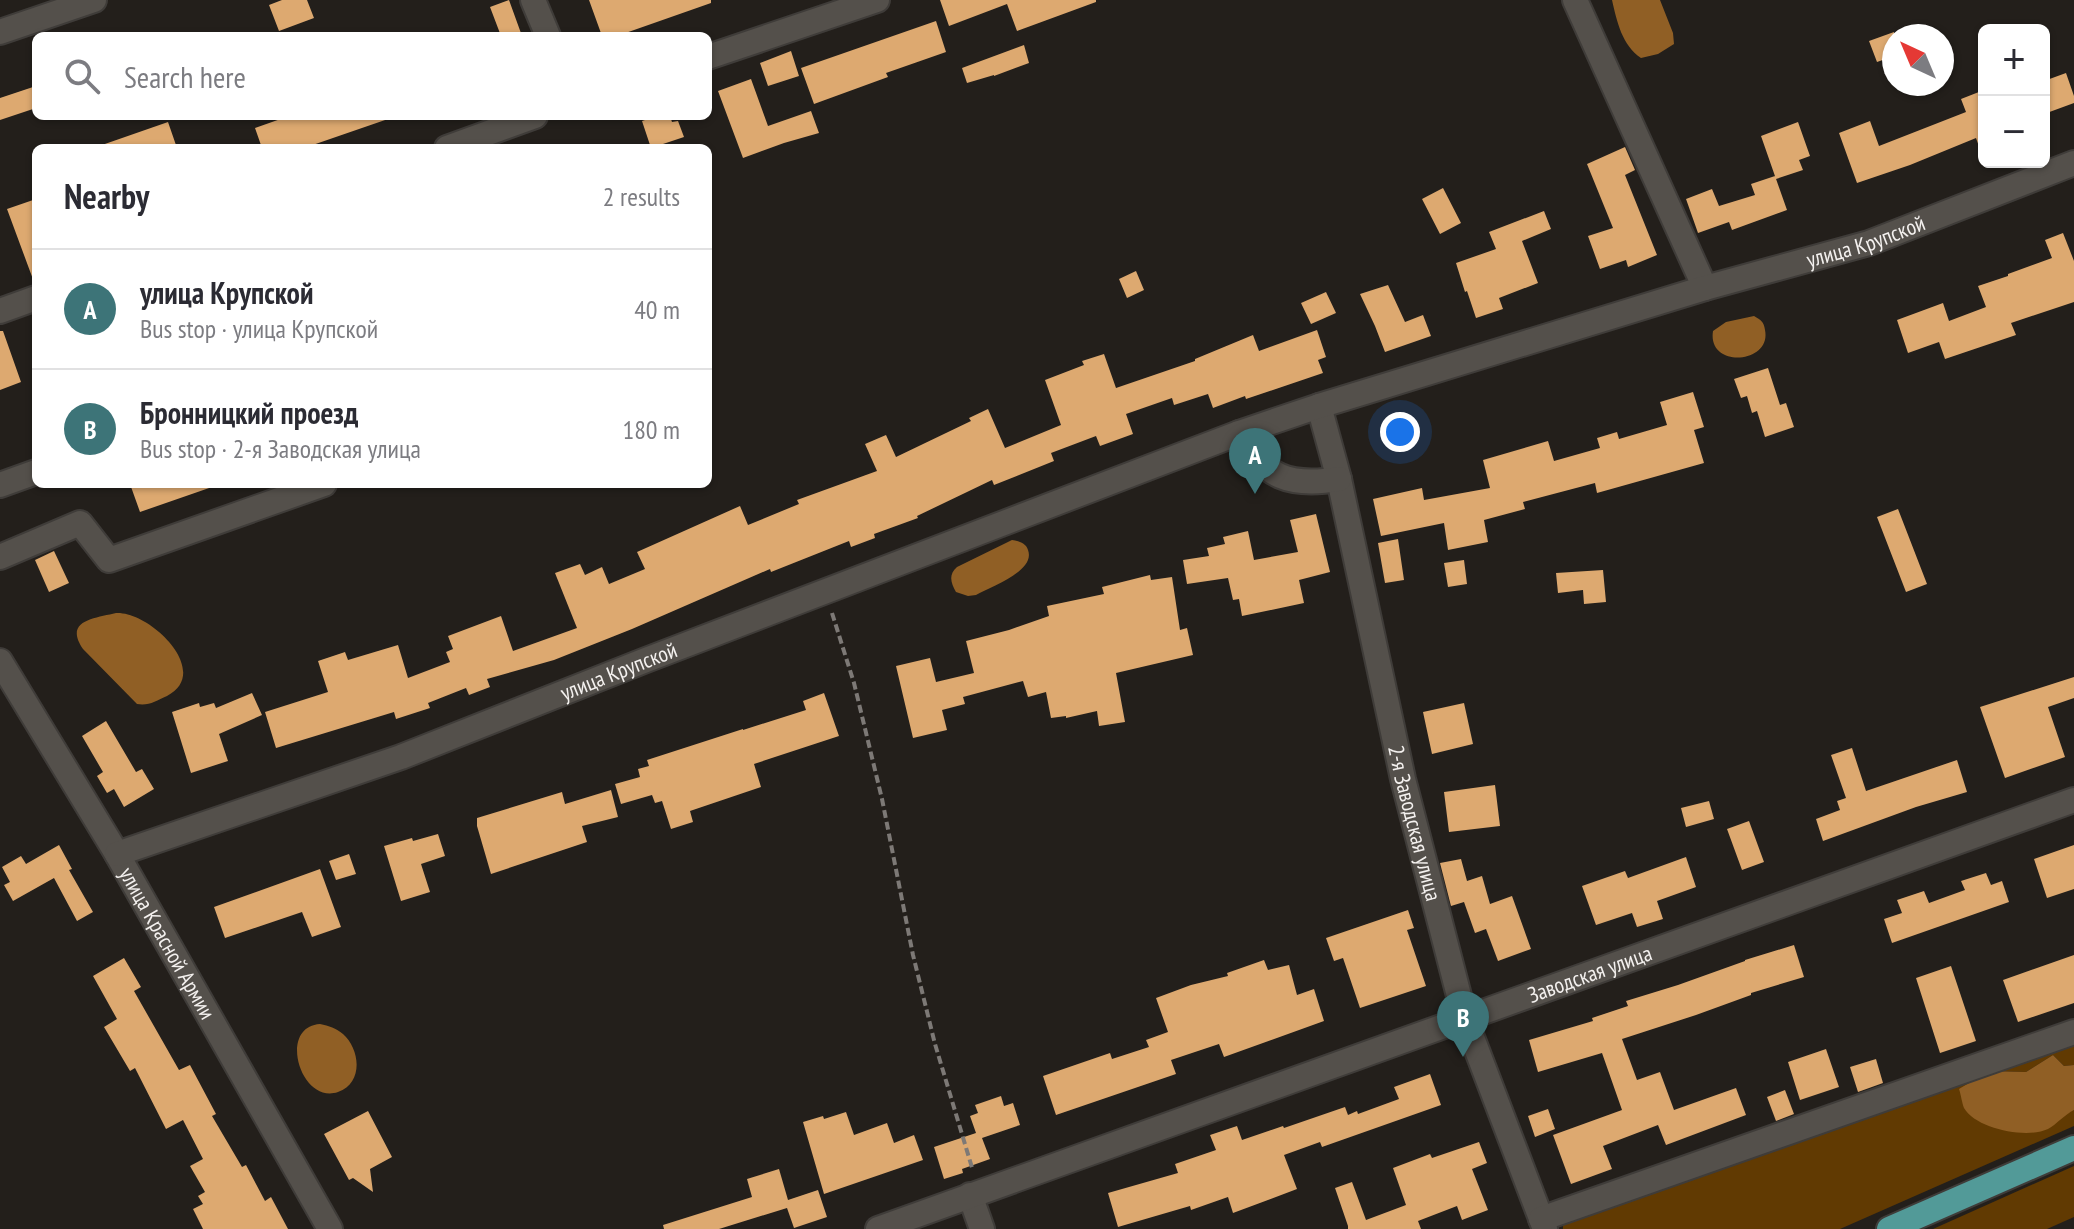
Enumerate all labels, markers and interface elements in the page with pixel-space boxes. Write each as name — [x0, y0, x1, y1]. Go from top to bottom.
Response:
north arrow — [1882, 24, 1954, 96]
map controls — [1978, 24, 2050, 168]
button: + — [1978, 24, 2050, 96]
search box — [32, 32, 712, 120]
icon: search — [60, 54, 104, 98]
text: Search here — [124, 57, 246, 96]
button: − — [1978, 96, 2050, 168]
text: Nearby — [64, 174, 149, 218]
text: 2 results — [603, 180, 680, 213]
street label: улица Крупской — [1803, 209, 1929, 274]
text: улица Крупской — [140, 273, 313, 312]
text: A — [83, 293, 97, 326]
text: 40 m — [634, 293, 680, 326]
text: Bus stop · улица Крупской — [140, 312, 378, 345]
text: Бронницкий проезд — [140, 393, 358, 432]
your location — [1380, 412, 1420, 452]
text: B — [84, 413, 96, 446]
text: 180 m — [622, 413, 680, 446]
pin: A — [1229, 428, 1281, 494]
text: Bus stop · 2-я Заводская улица — [140, 432, 421, 465]
street label: улица Крупской — [556, 635, 681, 707]
street label: 2-я Заводская улица — [1382, 743, 1448, 904]
street label: улица Красной Армии — [113, 862, 222, 1024]
street label: Заводская улица — [1524, 939, 1655, 1009]
pin: B — [1437, 991, 1489, 1057]

